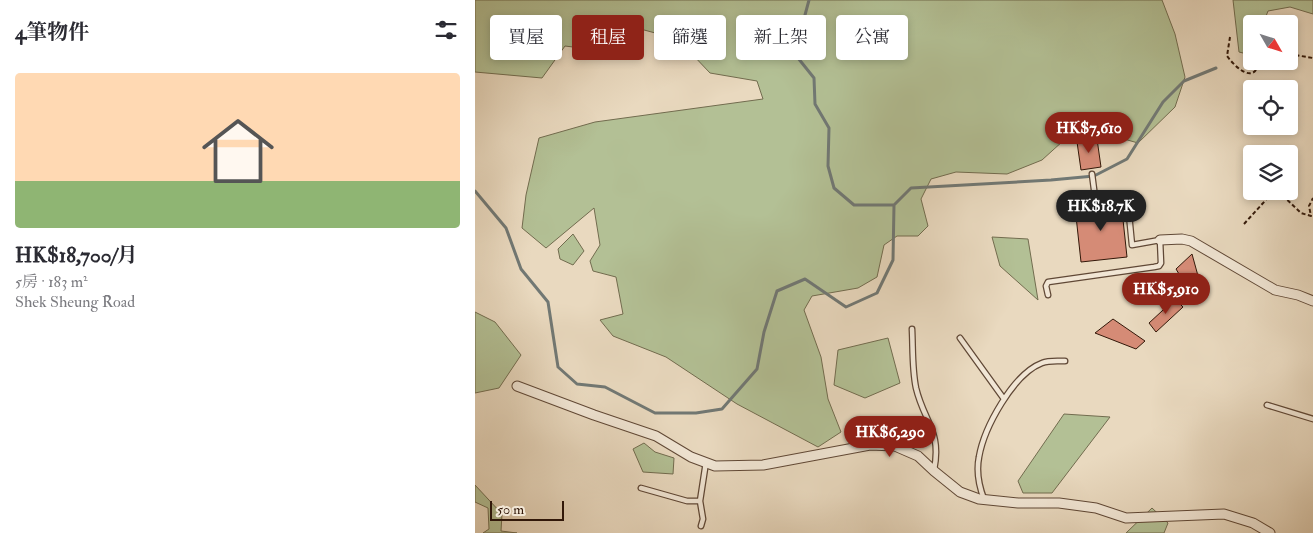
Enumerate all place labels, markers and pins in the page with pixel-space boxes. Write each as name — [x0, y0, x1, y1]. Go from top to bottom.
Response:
pin: HK$7,610 — [1037, 112, 1141, 154]
pin: HK$18.7K — [1049, 190, 1153, 232]
pin: HK$5,910 — [1114, 272, 1218, 315]
pin: HK$6,290 — [838, 416, 942, 458]

